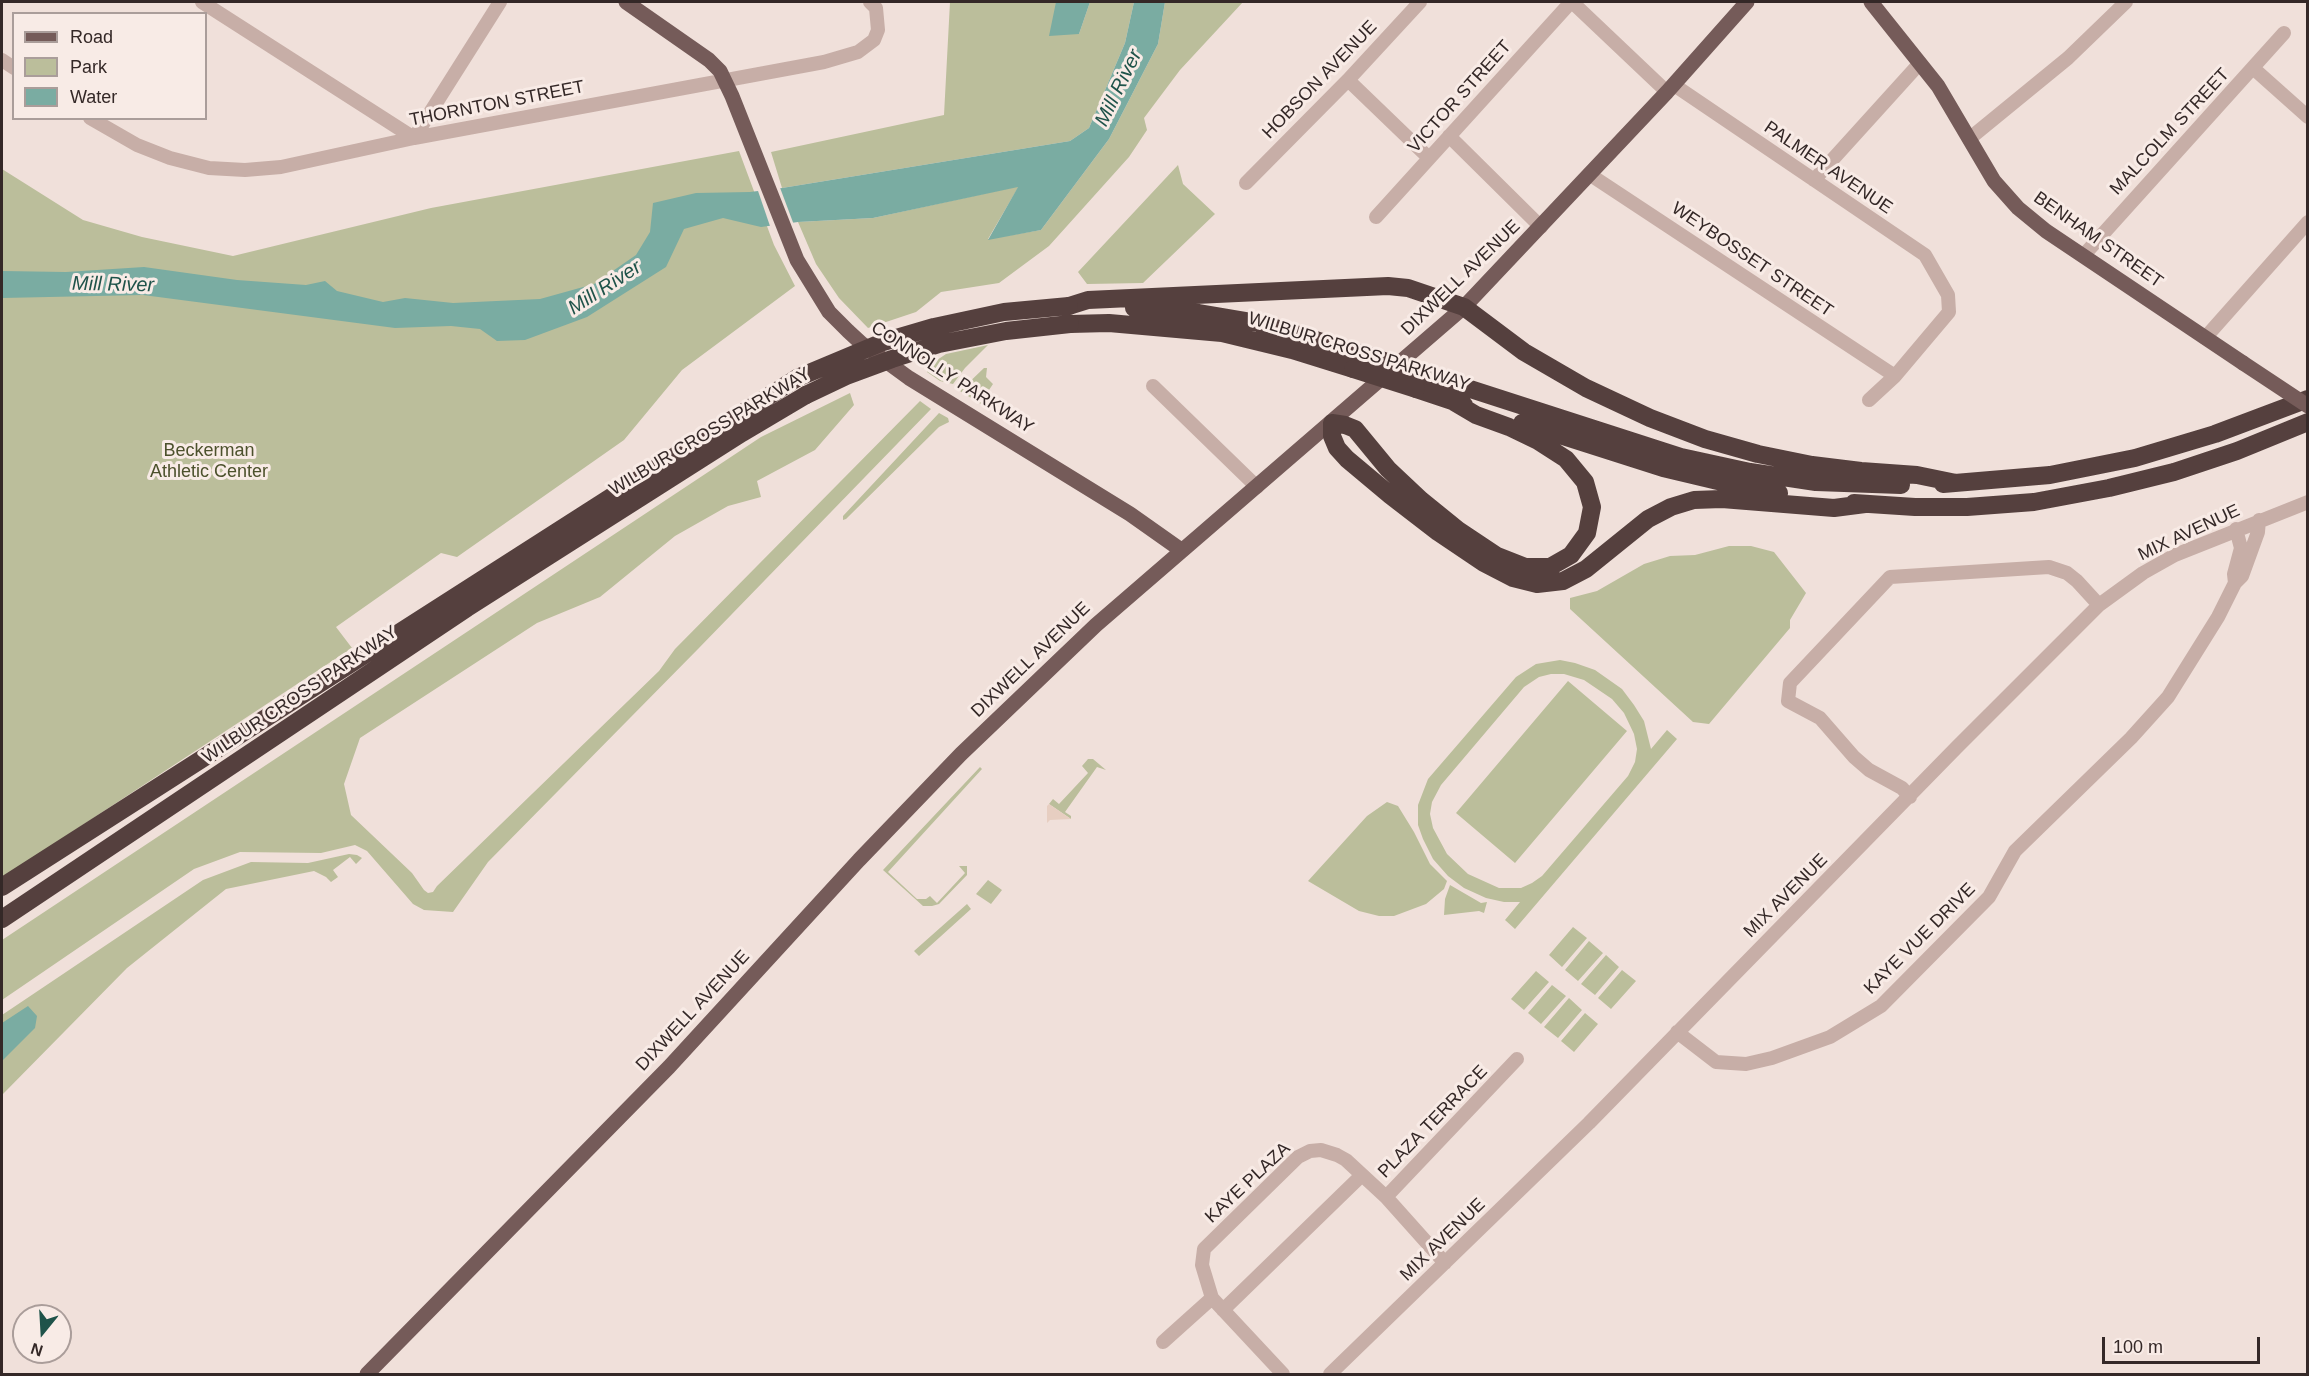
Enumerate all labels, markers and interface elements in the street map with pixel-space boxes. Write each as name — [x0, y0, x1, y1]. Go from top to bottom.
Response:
legend — [12, 12, 207, 120]
street label: HOBSON AVENUE — [1258, 16, 1382, 144]
text: Road — [70, 27, 113, 47]
street label: VICTOR STREET — [1404, 36, 1516, 158]
water label: Mill River — [1090, 46, 1148, 130]
text: Park — [70, 57, 107, 77]
street label: MALCOLM STREET — [2106, 64, 2234, 200]
street label: THORNTON STREET — [408, 76, 586, 132]
text: Water — [70, 87, 117, 107]
street label: PALMER AVENUE — [1760, 117, 1896, 219]
street label: BENHAM STREET — [2029, 187, 2167, 293]
street label: WEYBOSSET STREET — [1667, 198, 1837, 322]
street label: DIXWELL AVENUE — [1397, 216, 1525, 340]
water label: Mill River — [564, 256, 646, 320]
water label: Mill River — [72, 272, 154, 298]
street label: WILBUR CROSS PARKWAY — [1246, 308, 1472, 396]
street label: CONNOLLY PARKWAY — [867, 317, 1037, 439]
street label: WILBUR CROSS PARKWAY — [606, 363, 814, 501]
park label: Beckerman Athletic Center — [150, 440, 268, 482]
street label: MIX AVENUE — [2135, 500, 2243, 566]
street label: DIXWELL AVENUE — [967, 598, 1095, 722]
street label: WILBUR CROSS PARKWAY — [198, 622, 402, 768]
street label: MIX AVENUE — [1740, 850, 1832, 942]
street label: KAYE VUE DRIVE — [1860, 879, 1980, 999]
street label: DIXWELL AVENUE — [632, 946, 754, 1076]
street label: PLAZA TERRACE — [1374, 1061, 1492, 1183]
street label: KAYE PLAZA — [1201, 1138, 1295, 1228]
street label: MIX AVENUE — [1396, 1194, 1490, 1286]
north arrow — [12, 1304, 72, 1364]
scale bar — [2105, 1325, 2262, 1363]
text: 100 m — [2113, 1337, 2163, 1357]
text: N — [29, 1340, 45, 1360]

